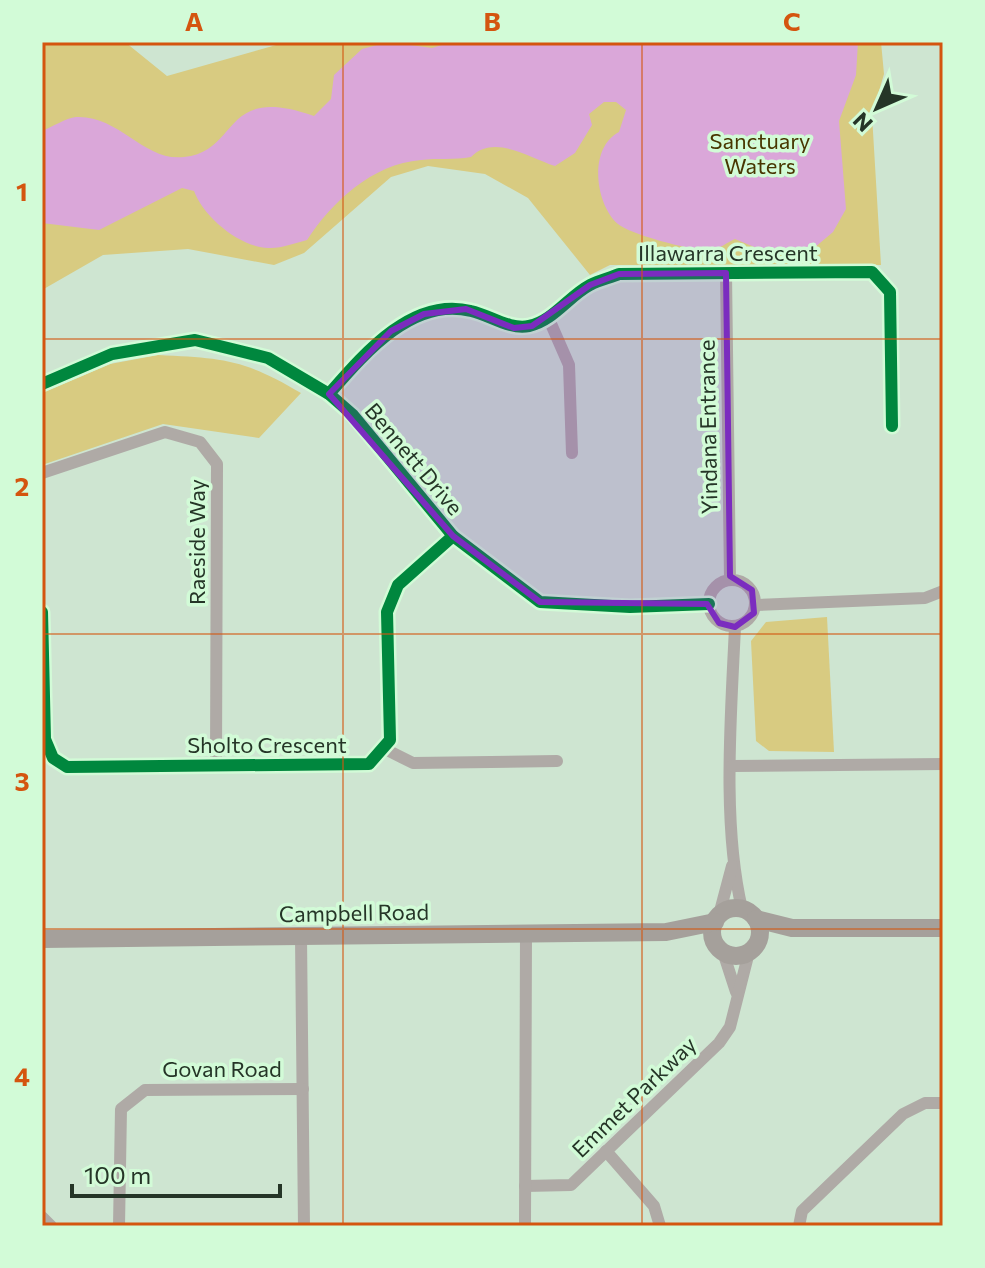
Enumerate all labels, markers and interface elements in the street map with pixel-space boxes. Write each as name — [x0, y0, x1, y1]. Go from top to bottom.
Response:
text: A — [185, 5, 204, 36]
text: B — [483, 5, 501, 36]
text: C — [783, 5, 801, 36]
north arrow — [837, 68, 917, 148]
text: N — [847, 107, 878, 138]
park label: Sanctuary Waters — [710, 127, 810, 179]
text: 1 — [16, 175, 28, 206]
street label: Illawarra Crescent — [638, 239, 818, 266]
street label: Yindana Entrance — [692, 339, 723, 515]
street label: Bennett Drive — [360, 397, 469, 520]
text: 2 — [15, 470, 29, 501]
street label: Raeside Way — [183, 479, 210, 605]
street label: Sholto Crescent — [187, 731, 347, 758]
text: 3 — [14, 765, 30, 796]
street label: Campbell Road — [279, 898, 429, 927]
street label: Emmet Parkway — [566, 1031, 701, 1163]
street label: Govan Road — [162, 1055, 282, 1082]
text: 4 — [14, 1060, 30, 1091]
scale bar — [72, 1148, 280, 1198]
text: 100 m — [84, 1160, 151, 1189]

